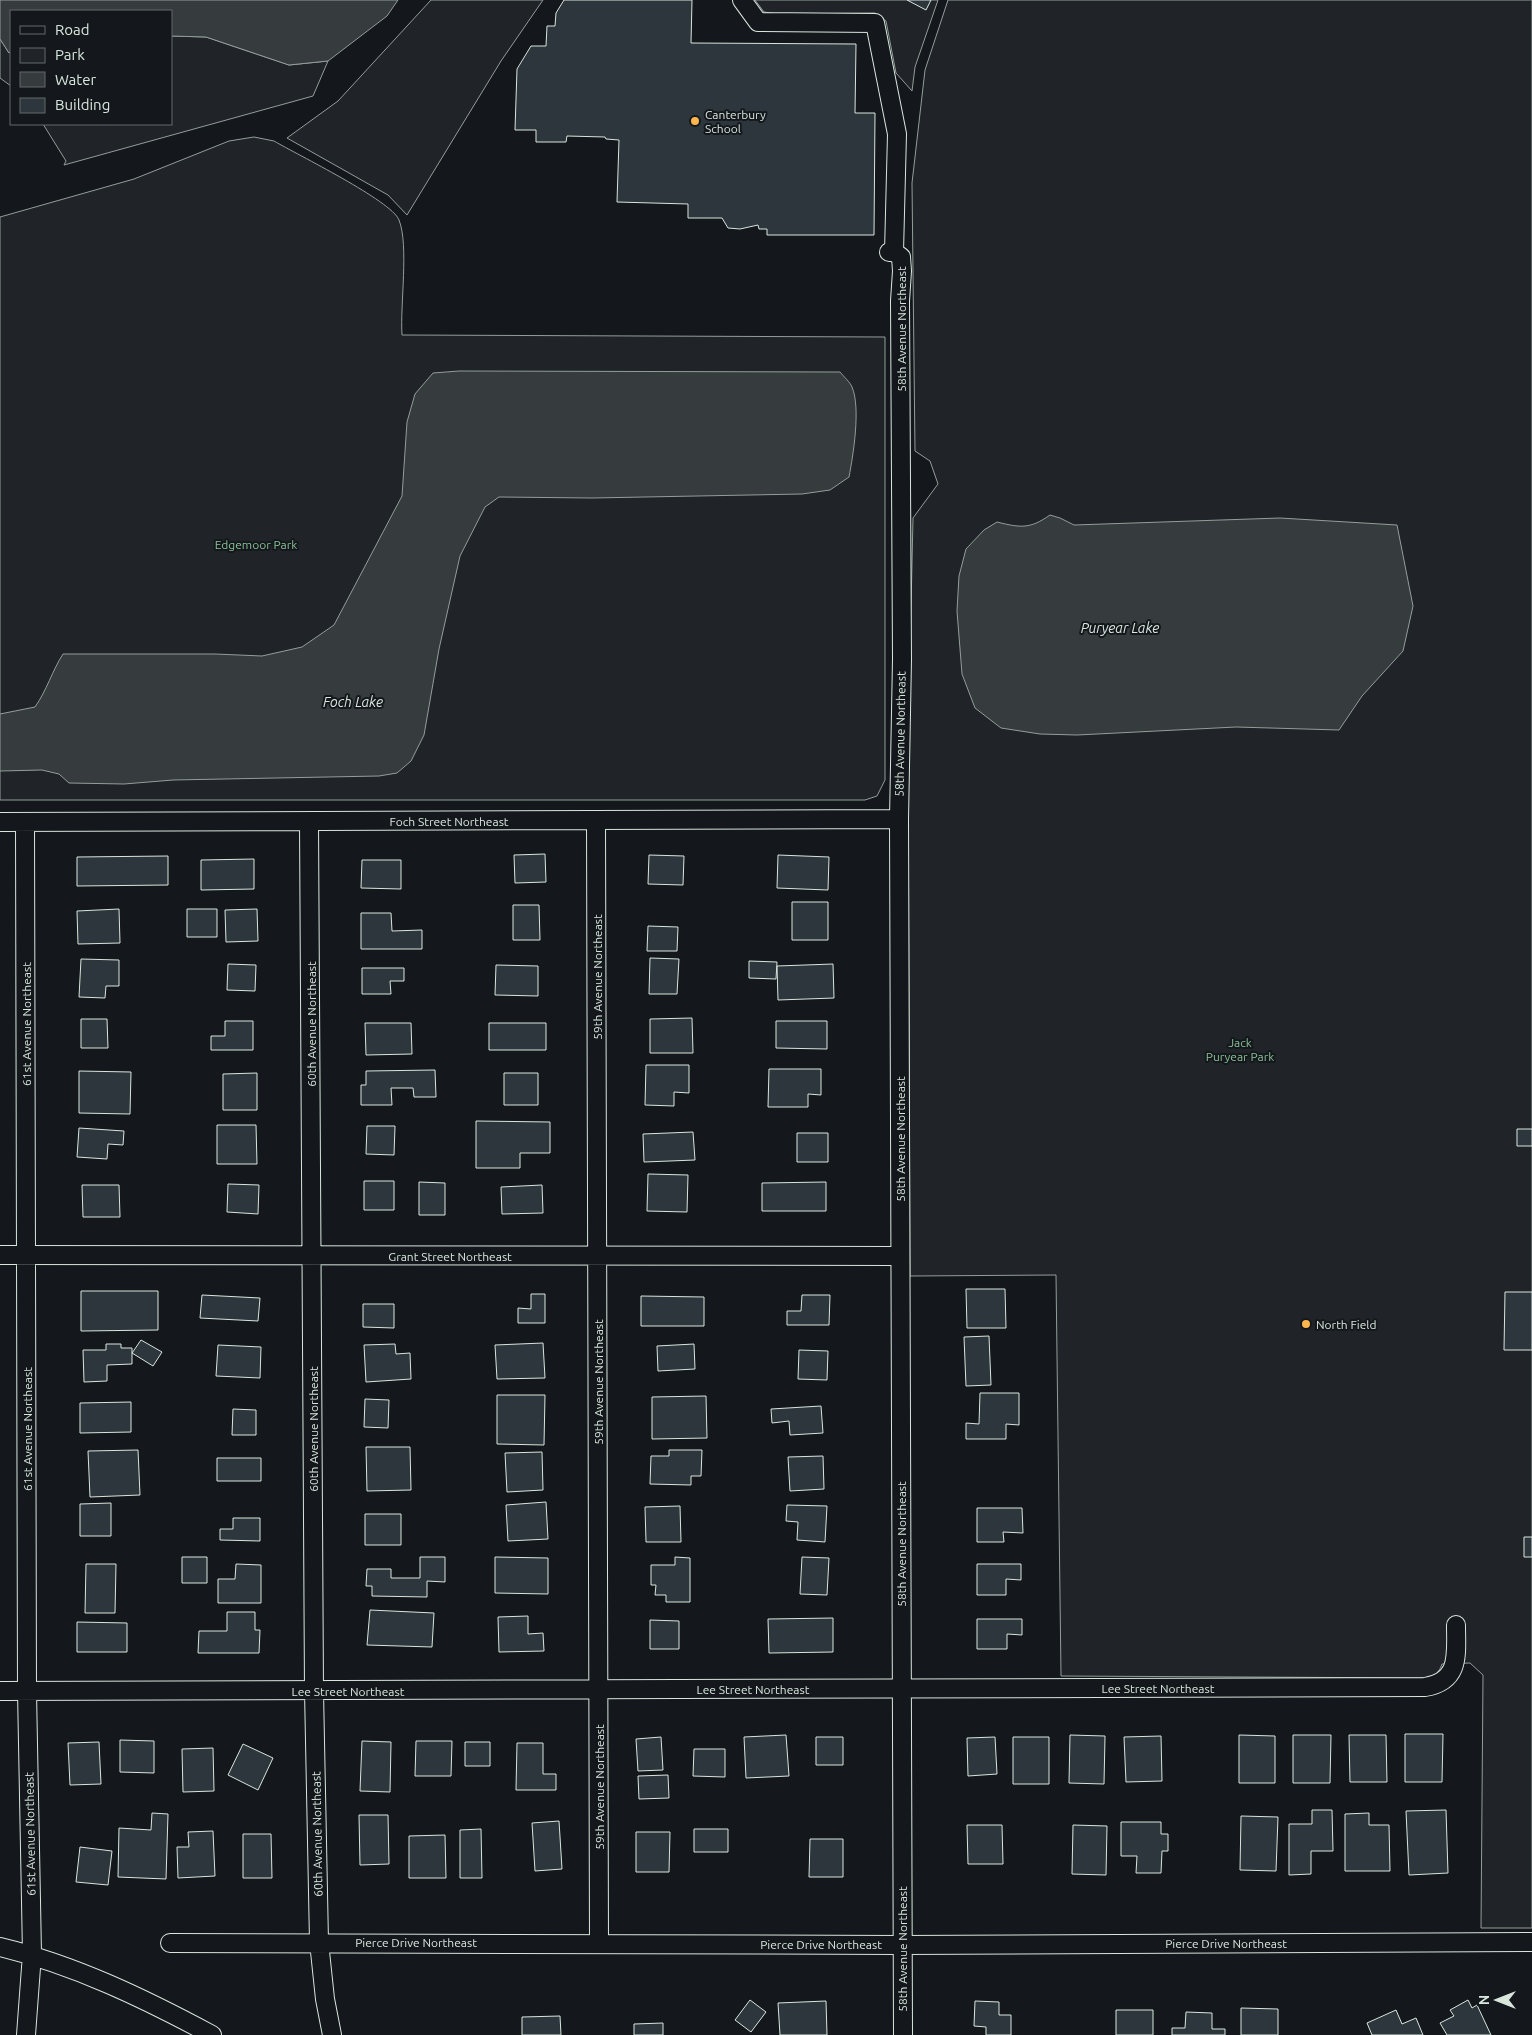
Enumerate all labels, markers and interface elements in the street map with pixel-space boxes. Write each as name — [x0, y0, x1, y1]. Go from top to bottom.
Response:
legend — [10, 10, 172, 125]
text: Road — [55, 21, 90, 38]
text: Park — [55, 46, 85, 63]
text: Water — [55, 71, 96, 88]
text: Building — [55, 96, 110, 113]
place label: Canterbury School — [705, 108, 766, 135]
marker: Canterbury School — [689, 115, 701, 127]
street label: 58th Avenue Northeast — [895, 266, 908, 392]
park label: Edgemoor Park — [215, 538, 297, 551]
water label: Puryear Lake — [1081, 620, 1159, 636]
street label: 58th Avenue Northeast — [892, 671, 908, 797]
water label: Foch Lake — [323, 694, 383, 710]
street label: Foch Street Northeast — [389, 815, 509, 828]
street label: 59th Avenue Northeast — [591, 914, 604, 1040]
street label: 60th Avenue Northeast — [305, 961, 318, 1087]
street label: 61st Avenue Northeast — [20, 962, 33, 1086]
park label: Jack Puryear Park — [1206, 1036, 1274, 1063]
street label: 58th Avenue Northeast — [894, 1076, 907, 1202]
street label: Grant Street Northeast — [388, 1250, 512, 1263]
marker: North Field — [1300, 1318, 1312, 1330]
place label: North Field — [1316, 1318, 1376, 1331]
street label: 59th Avenue Northeast — [592, 1319, 605, 1445]
street label: 60th Avenue Northeast — [307, 1366, 320, 1492]
street label: 61st Avenue Northeast — [21, 1367, 34, 1491]
street label: 58th Avenue Northeast — [895, 1481, 908, 1607]
street label: Lee Street Northeast — [1102, 1682, 1215, 1695]
street label: Lee Street Northeast — [697, 1683, 810, 1696]
street label: Lee Street Northeast — [292, 1685, 405, 1698]
street label: 59th Avenue Northeast — [593, 1724, 606, 1850]
street label: 60th Avenue Northeast — [309, 1771, 325, 1897]
street label: 61st Avenue Northeast — [22, 1772, 38, 1896]
street label: 58th Avenue Northeast — [896, 1886, 909, 2012]
street label: Pierce Drive Northeast — [355, 1936, 477, 1949]
street label: Pierce Drive Northeast — [1165, 1937, 1287, 1950]
street label: Pierce Drive Northeast — [760, 1938, 882, 1951]
north arrow — [1472, 1975, 1522, 2025]
text: N — [1476, 1995, 1492, 2005]

